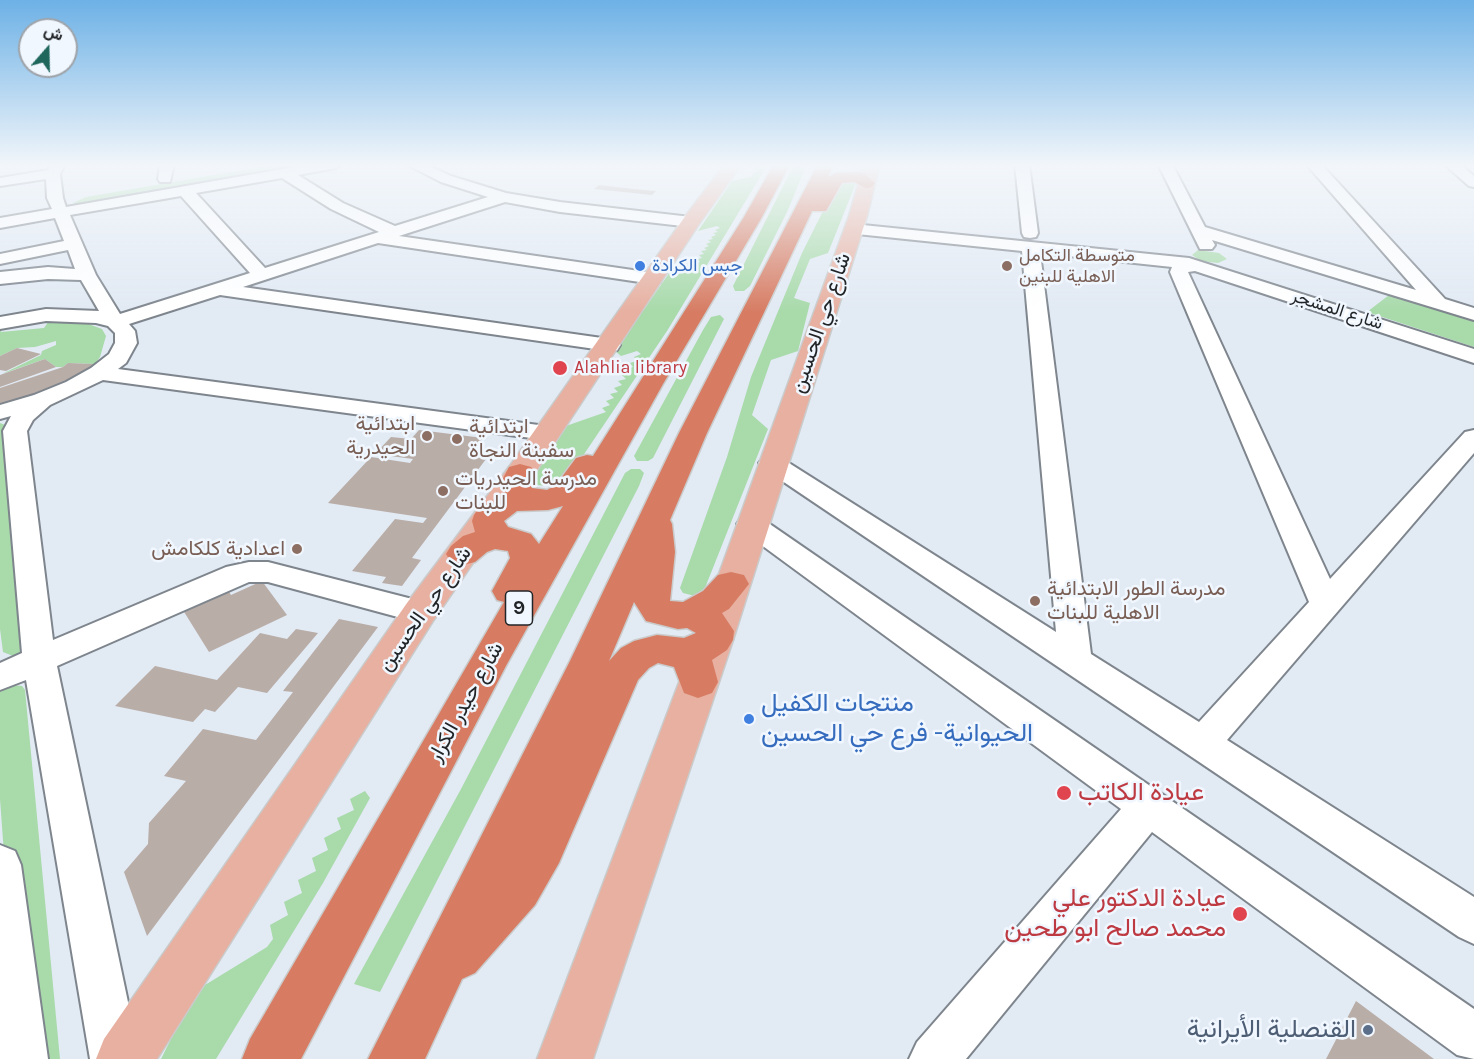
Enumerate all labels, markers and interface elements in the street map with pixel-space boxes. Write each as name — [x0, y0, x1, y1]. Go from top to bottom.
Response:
north arrow — [18, 18, 78, 78]
text: ش — [41, 20, 66, 45]
place label: متوسطة التكامل الاهلية للبنين — [1019, 245, 1135, 288]
street label: شارع حي الحسين — [785, 250, 857, 396]
place label: جبس الكرادة — [652, 255, 742, 277]
marker: جبس الكرادة — [633, 259, 647, 273]
marker: متوسطة التكامل الاهلية للبنين — [1000, 259, 1014, 273]
street label: شارع المشجر — [1289, 285, 1385, 335]
place label: Alahlia library — [574, 357, 687, 379]
marker: Alahlia library — [551, 359, 569, 377]
place label: ابتدائية الحيدرية — [346, 411, 415, 461]
place label: ابتدائية سفينة النجاة — [469, 414, 574, 464]
marker: ابتدائية الحيدرية — [420, 429, 434, 443]
marker: ابتدائية سفينة النجاة — [450, 432, 464, 446]
place label: مدرسة الحيدريات للبنات — [455, 466, 597, 516]
marker: مدرسة الحيدريات للبنات — [436, 484, 450, 498]
place label: اعدادية كلكامش — [151, 536, 285, 562]
marker: اعدادية كلكامش — [290, 542, 304, 556]
street label: شارع حي الحسين — [373, 542, 477, 676]
place label: مدرسة الطور الابتدائية الاهلية للبنات — [1047, 576, 1225, 626]
road number: 9 — [506, 591, 532, 625]
marker: مدرسة الطور الابتدائية الاهلية للبنات — [1028, 594, 1042, 608]
street label: شارع حيدر الكرار — [423, 638, 509, 766]
place label: منتجات الكفيل الحيوانية- فرع حي الحسين — [761, 688, 1033, 750]
marker: منتجات الكفيل الحيوانية- فرع حي الحسين — [742, 712, 756, 726]
place label: عيادة الكاتب — [1078, 777, 1204, 809]
marker: عيادة الكاتب — [1055, 784, 1073, 802]
place label: عيادة الدكتور علي محمد صالح ابو طحين — [1004, 883, 1226, 945]
marker: عيادة الدكتور علي محمد صالح ابو طحين — [1231, 905, 1249, 923]
place label: القنصلية الأيرانية — [1187, 1014, 1356, 1046]
marker: القنصلية الأيرانية — [1361, 1023, 1375, 1037]

